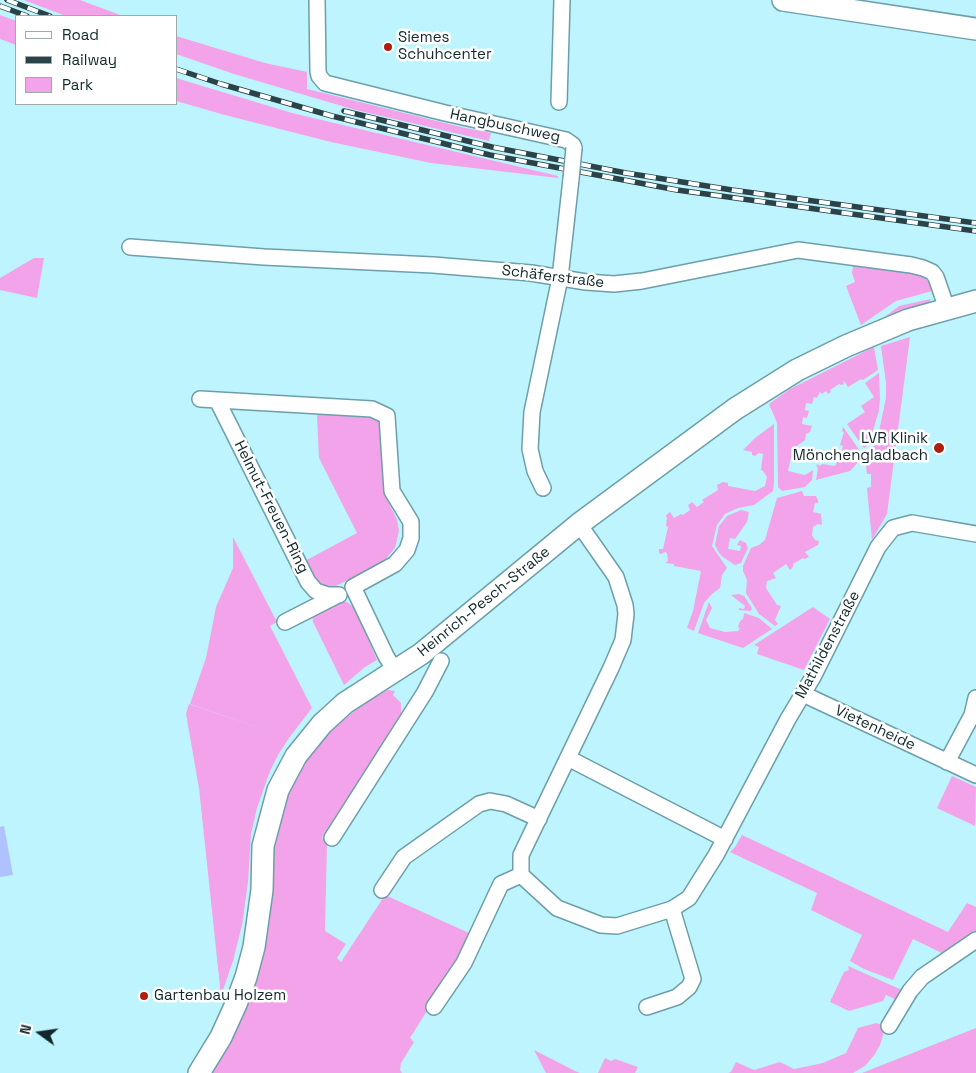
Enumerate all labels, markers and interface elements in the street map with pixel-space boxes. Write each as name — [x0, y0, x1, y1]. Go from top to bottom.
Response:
legend — [15, 15, 178, 105]
text: Road — [62, 25, 99, 44]
place label: Siemes Schuhcenter — [398, 29, 492, 64]
marker: Siemes Schuhcenter — [382, 41, 394, 53]
text: Railway — [62, 50, 117, 69]
text: Park — [62, 75, 93, 94]
street label: Hangbuschweg — [448, 106, 562, 146]
street label: Schäferstraße — [501, 262, 605, 292]
place label: LVR Klinik Mönchengladbach — [793, 430, 928, 465]
street label: Helmut-Freuen-Ring — [230, 438, 312, 576]
marker: LVR Klinik Mönchengladbach — [932, 441, 946, 455]
street label: Heinrich-Pesch-Straße — [414, 543, 554, 661]
street label: Mathildenstraße — [792, 588, 864, 702]
street label: Vietenheide — [832, 702, 918, 754]
place label: Gartenbau Holzem — [154, 987, 286, 1005]
marker: Gartenbau Holzem — [138, 990, 150, 1002]
north arrow — [15, 1008, 65, 1058]
text: N — [16, 1023, 35, 1036]

